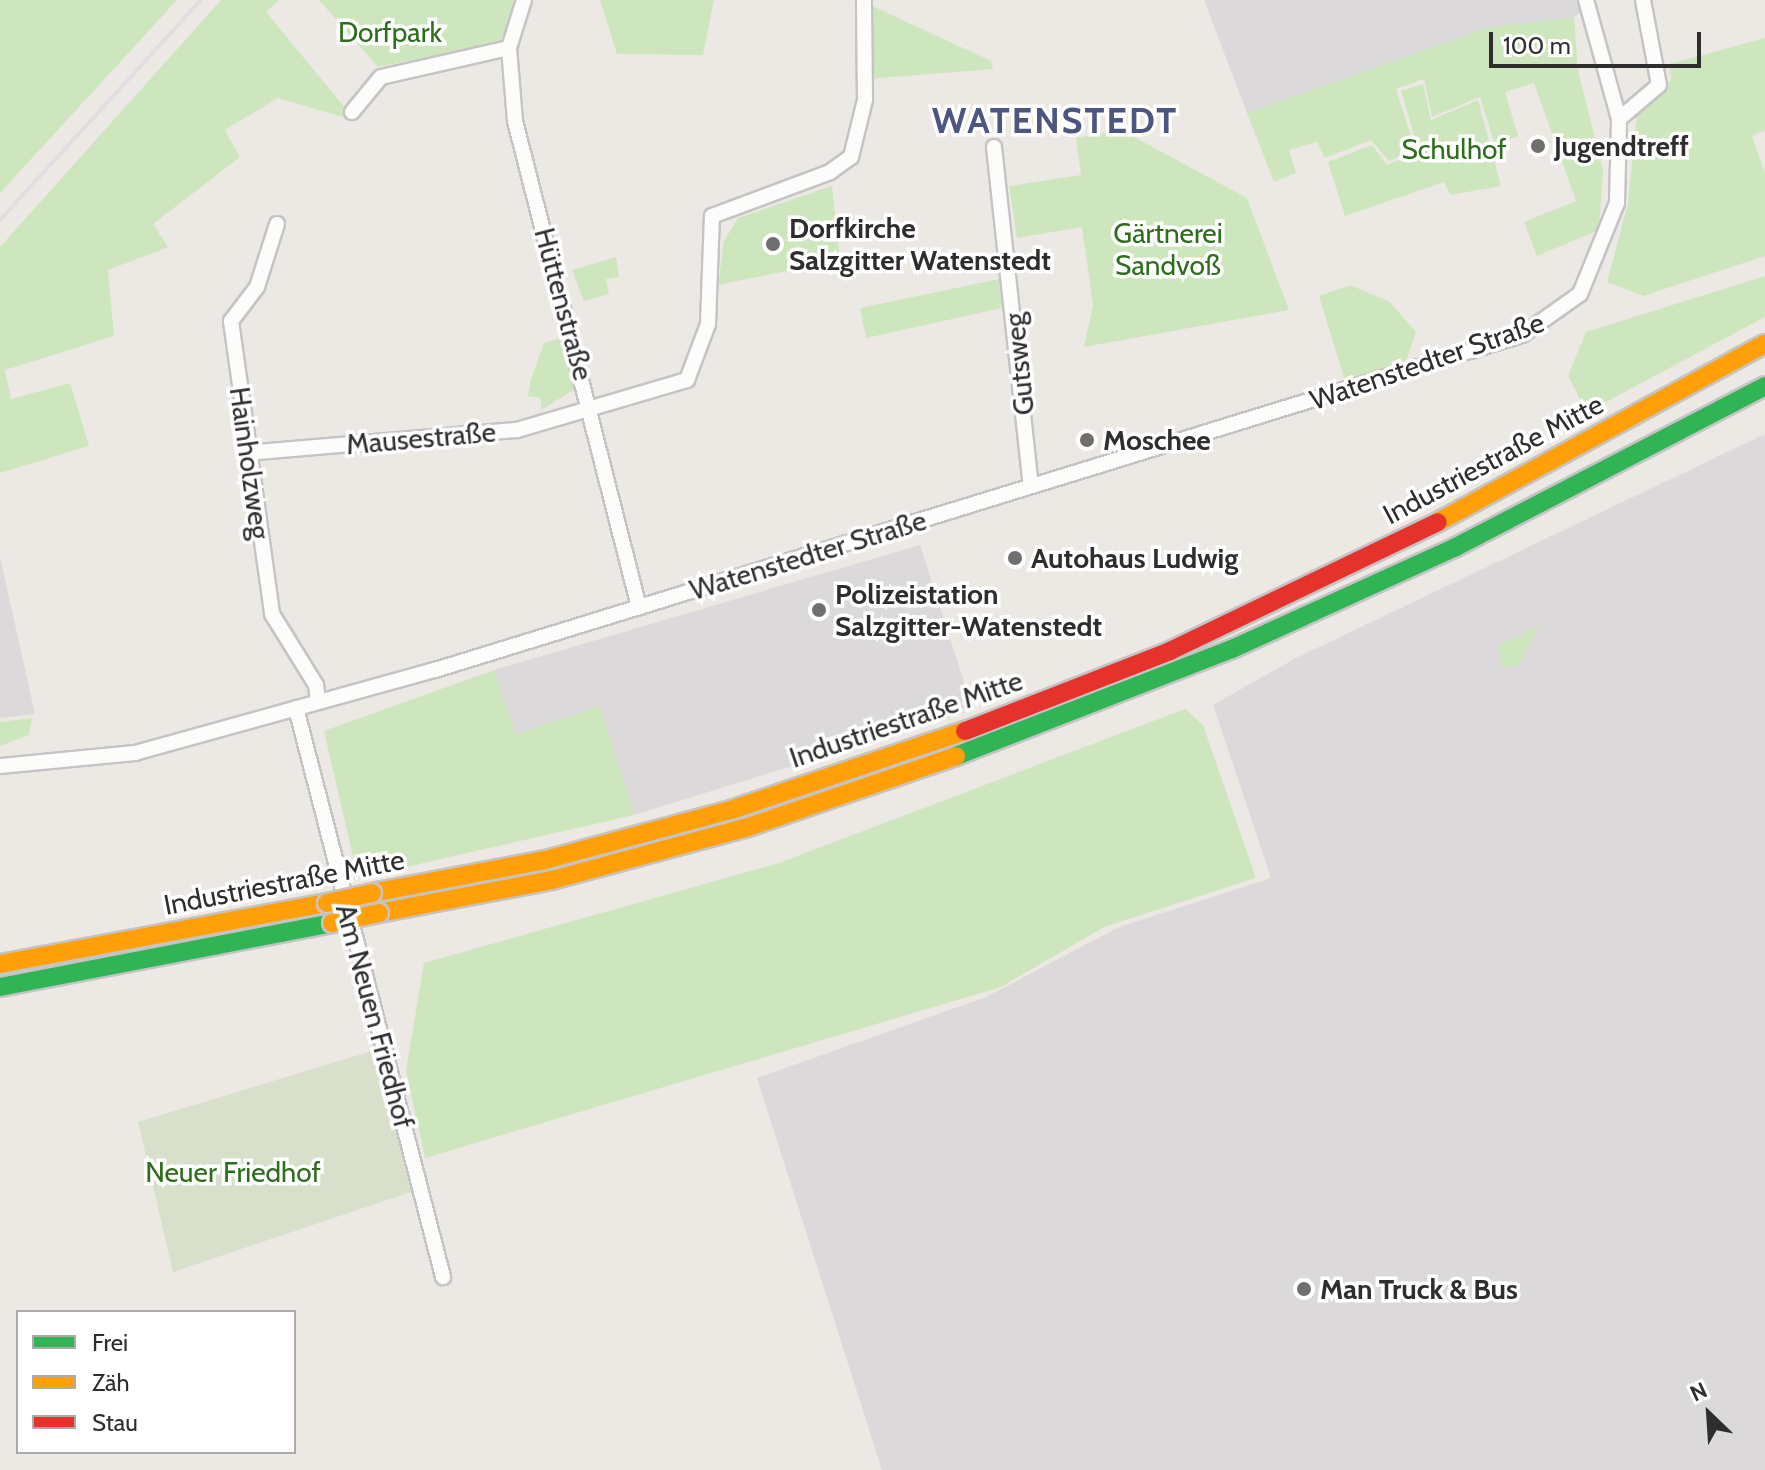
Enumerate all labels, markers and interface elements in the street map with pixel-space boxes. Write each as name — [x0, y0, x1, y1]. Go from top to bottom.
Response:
park label: Dorfpark — [338, 15, 442, 49]
scale bar — [1493, 16, 1705, 66]
text: 100 m — [1503, 31, 1571, 60]
district label: WATENSTEDT — [932, 99, 1178, 143]
place label: Jugendtreff — [1554, 129, 1689, 163]
park label: Schulhof — [1401, 132, 1507, 166]
marker: Jugendtreff — [1529, 137, 1547, 155]
place label: Dorfkirche Salzgitter Watenstedt — [789, 211, 1051, 277]
park label: Gärtnerei Sandvoß — [1113, 216, 1223, 282]
street label: Hüttenstraße — [528, 224, 600, 384]
marker: Dorfkirche Salzgitter Watenstedt — [764, 235, 782, 253]
street label: Watenstedter Straße — [1306, 305, 1548, 417]
street label: Gutsweg — [997, 311, 1041, 417]
street label: Hainholzweg — [223, 385, 277, 541]
street label: Industriestraße Mitte — [1377, 387, 1609, 531]
street label: Mausestraße — [345, 415, 497, 461]
place label: Moschee — [1103, 423, 1211, 457]
marker: Moschee — [1078, 431, 1096, 449]
street label: Watenstedter Straße — [686, 503, 930, 607]
place label: Autohaus Ludwig — [1031, 541, 1238, 575]
marker: Autohaus Ludwig — [1006, 549, 1024, 567]
place label: Polizeistation Salzgitter-Watenstedt — [835, 577, 1102, 643]
marker: Polizeistation Salzgitter-Watenstedt — [810, 601, 828, 619]
street label: Industriestraße Mitte — [785, 663, 1027, 775]
street label: Industriestraße Mitte — [161, 842, 407, 922]
street label: Am Neuen Friedhof — [329, 900, 421, 1132]
park label: Neuer Friedhof — [145, 1155, 321, 1189]
place label: Man Truck & Bus — [1320, 1272, 1518, 1306]
marker: Man Truck & Bus — [1295, 1280, 1313, 1298]
legend — [16, 1310, 296, 1454]
text: Frei — [92, 1328, 128, 1357]
text: Zäh — [92, 1368, 129, 1397]
north arrow — [1669, 1374, 1749, 1454]
text: N — [1686, 1376, 1711, 1407]
text: Stau — [92, 1408, 138, 1437]

